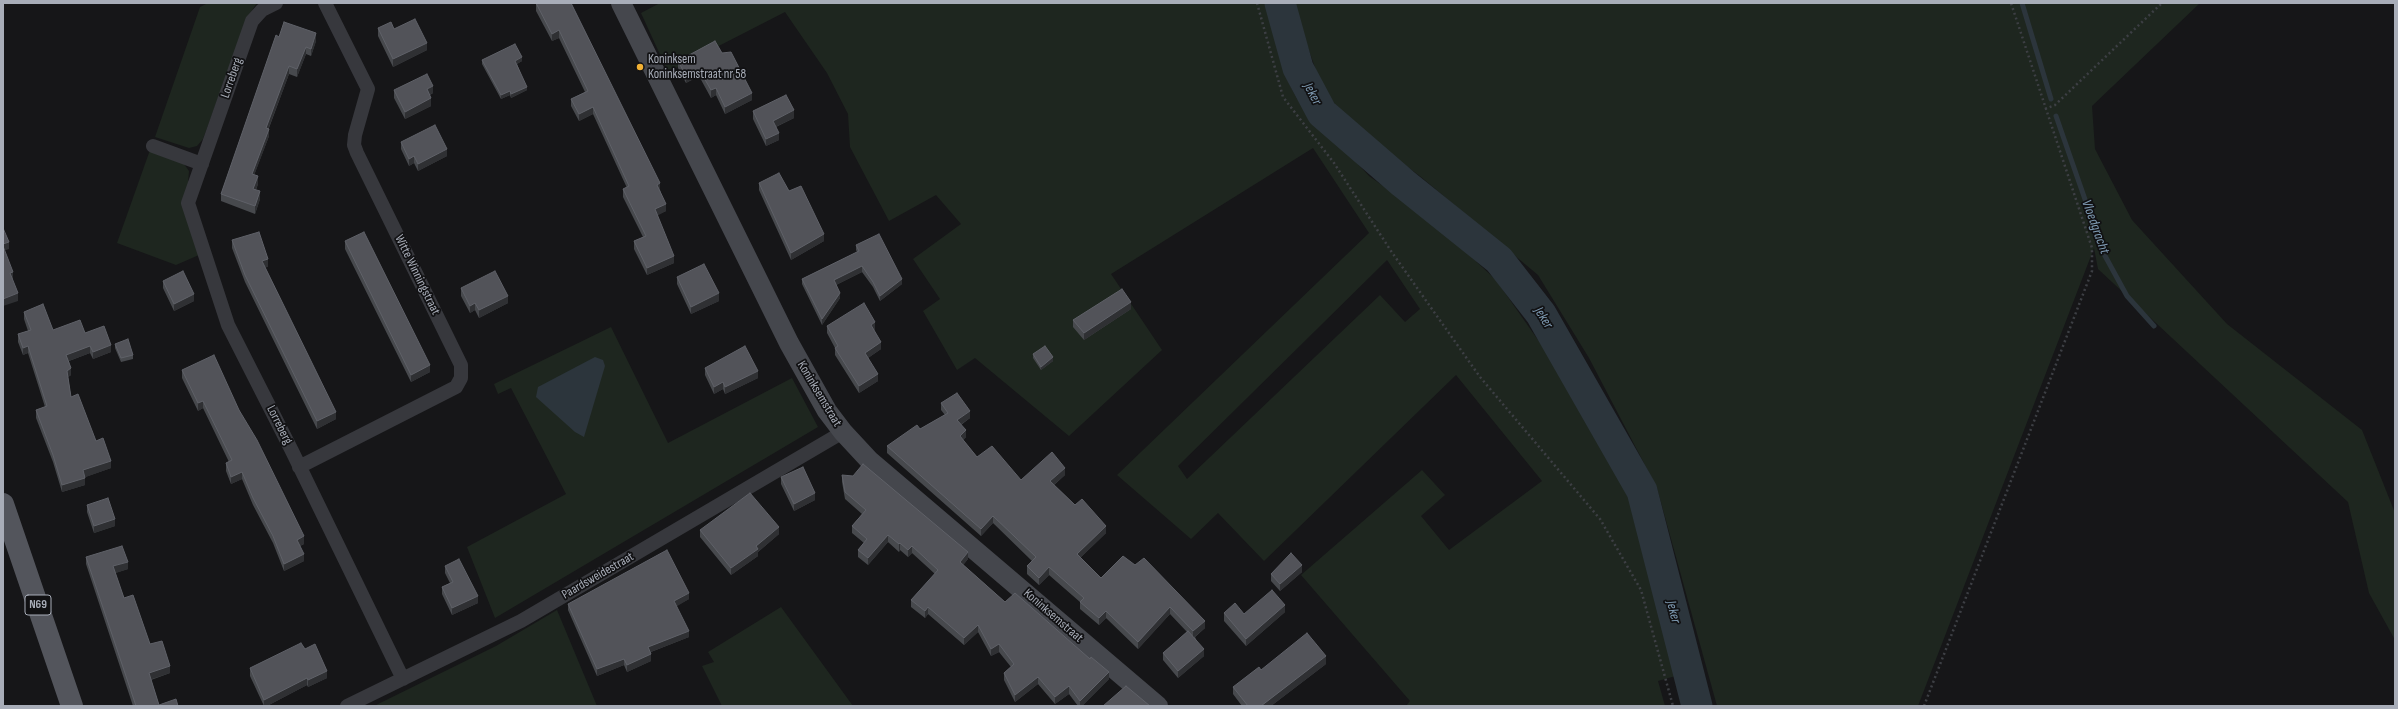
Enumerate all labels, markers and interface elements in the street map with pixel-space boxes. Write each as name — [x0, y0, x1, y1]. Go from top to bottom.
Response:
place label: Koninksem Koninksemstraat nr 58 — [648, 52, 746, 83]
street label: Lorreberg — [218, 56, 246, 100]
marker: Koninksem Koninksemstraat nr 58 — [635, 62, 645, 72]
water label: Jeker — [1299, 80, 1325, 108]
water label: Vloedgracht — [2077, 198, 2113, 256]
street label: Witte Winningstraat — [391, 232, 443, 318]
water label: Jeker — [1530, 304, 1556, 332]
street label: Koninksemstraat — [793, 358, 845, 430]
street label: Lorreberg — [263, 403, 295, 447]
street label: Paardsweidestraat — [559, 549, 637, 603]
street label: Koninksemstraat — [1020, 586, 1086, 646]
road number: N69 — [25, 595, 51, 615]
water label: Jeker — [1662, 599, 1684, 625]

